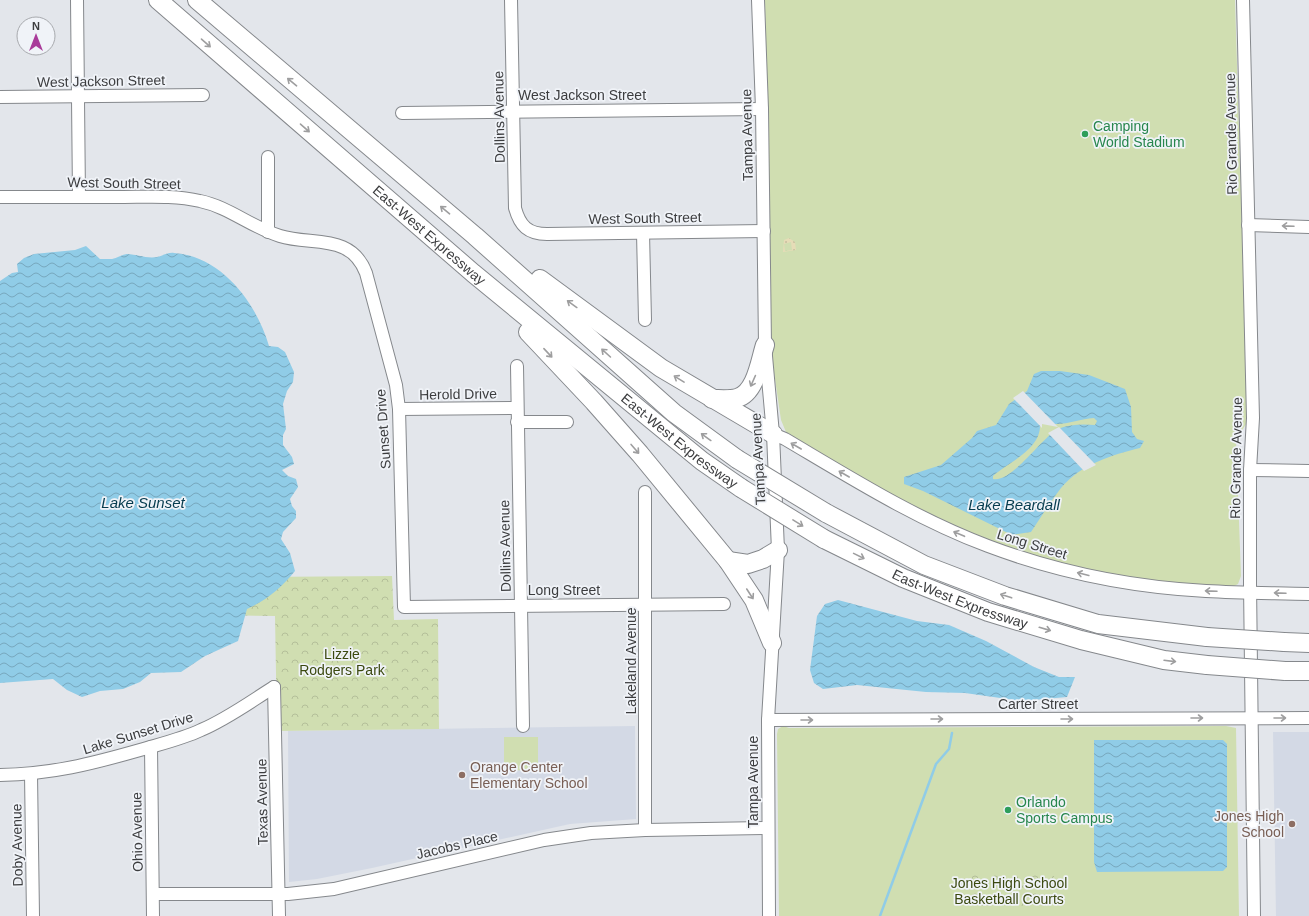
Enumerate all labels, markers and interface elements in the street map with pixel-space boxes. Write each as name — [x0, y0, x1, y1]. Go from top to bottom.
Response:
north arrow — [16, 16, 56, 56]
text: N — [32, 20, 40, 32]
one-way arrow — [201, 39, 212, 48]
street label: Dollins Avenue — [490, 70, 508, 163]
street label: West Jackson Street — [37, 72, 165, 90]
street label: Rio Grande Avenue — [1222, 73, 1240, 195]
one-way arrow — [287, 77, 298, 86]
street label: West Jackson Street — [518, 87, 646, 103]
street label: Tampa Avenue — [738, 88, 756, 181]
place label: Camping World Stadium — [1093, 118, 1185, 150]
one-way arrow — [300, 124, 310, 133]
marker: Camping World Stadium — [1080, 129, 1090, 139]
street label: West South Street — [67, 174, 181, 192]
street label: East-West Expressway — [370, 182, 489, 288]
one-way arrow — [440, 206, 451, 215]
street label: West South Street — [588, 209, 702, 227]
one-way arrow — [1282, 222, 1295, 230]
one-way arrow — [567, 300, 578, 309]
one-way arrow — [543, 348, 553, 358]
one-way arrow — [601, 349, 611, 358]
one-way arrow — [673, 375, 685, 383]
one-way arrow — [749, 375, 756, 387]
street label: Herold Drive — [419, 385, 497, 403]
street label: Sunset Drive — [372, 388, 394, 470]
street label: East-West Expressway — [618, 390, 741, 491]
street label: Rio Grande Avenue — [1227, 397, 1245, 519]
street label: Tampa Avenue — [748, 412, 768, 506]
one-way arrow — [701, 432, 712, 441]
one-way arrow — [790, 441, 802, 449]
one-way arrow — [631, 444, 640, 454]
one-way arrow — [838, 469, 850, 477]
water label: Lake Sunset — [101, 494, 186, 511]
water label: Lake Beardall — [968, 496, 1061, 513]
street label: Dollins Avenue — [496, 499, 514, 592]
one-way arrow — [792, 519, 803, 527]
street label: Long Street — [995, 526, 1069, 562]
one-way arrow — [953, 530, 965, 538]
one-way arrow — [852, 553, 864, 560]
street label: East-West Expressway — [890, 566, 1030, 632]
one-way arrow — [1076, 569, 1089, 577]
street label: Long Street — [528, 582, 600, 598]
one-way arrow — [746, 588, 754, 599]
one-way arrow — [1205, 588, 1218, 595]
one-way arrow — [1274, 590, 1287, 597]
one-way arrow — [1000, 592, 1013, 599]
street label: Lakeland Avenue — [623, 607, 639, 715]
one-way arrow — [1038, 626, 1051, 633]
park label: Lizzie Rodgers Park — [299, 646, 386, 678]
one-way arrow — [1164, 657, 1177, 665]
street label: Carter Street — [998, 696, 1078, 712]
street label: Lake Sunset Drive — [81, 709, 195, 757]
one-way arrow — [1190, 714, 1203, 722]
one-way arrow — [1273, 714, 1286, 722]
one-way arrow — [930, 715, 943, 723]
one-way arrow — [1060, 715, 1073, 723]
one-way arrow — [800, 716, 813, 724]
street label: Tampa Avenue — [745, 736, 761, 828]
street label: Texas Avenue — [253, 758, 271, 846]
place label: Orange Center Elementary School — [470, 759, 588, 791]
marker: Orange Center Elementary School — [457, 770, 467, 780]
street label: Ohio Avenue — [128, 792, 146, 872]
place label: Orlando Sports Campus — [1016, 794, 1112, 826]
street label: Doby Avenue — [8, 803, 26, 887]
marker: Orlando Sports Campus — [1003, 805, 1013, 815]
place label: Jones High School — [1214, 808, 1284, 840]
marker: Jones High School — [1287, 819, 1297, 829]
street label: Jacobs Place — [415, 828, 500, 862]
park label: Jones High School Basketball Courts — [951, 875, 1067, 907]

